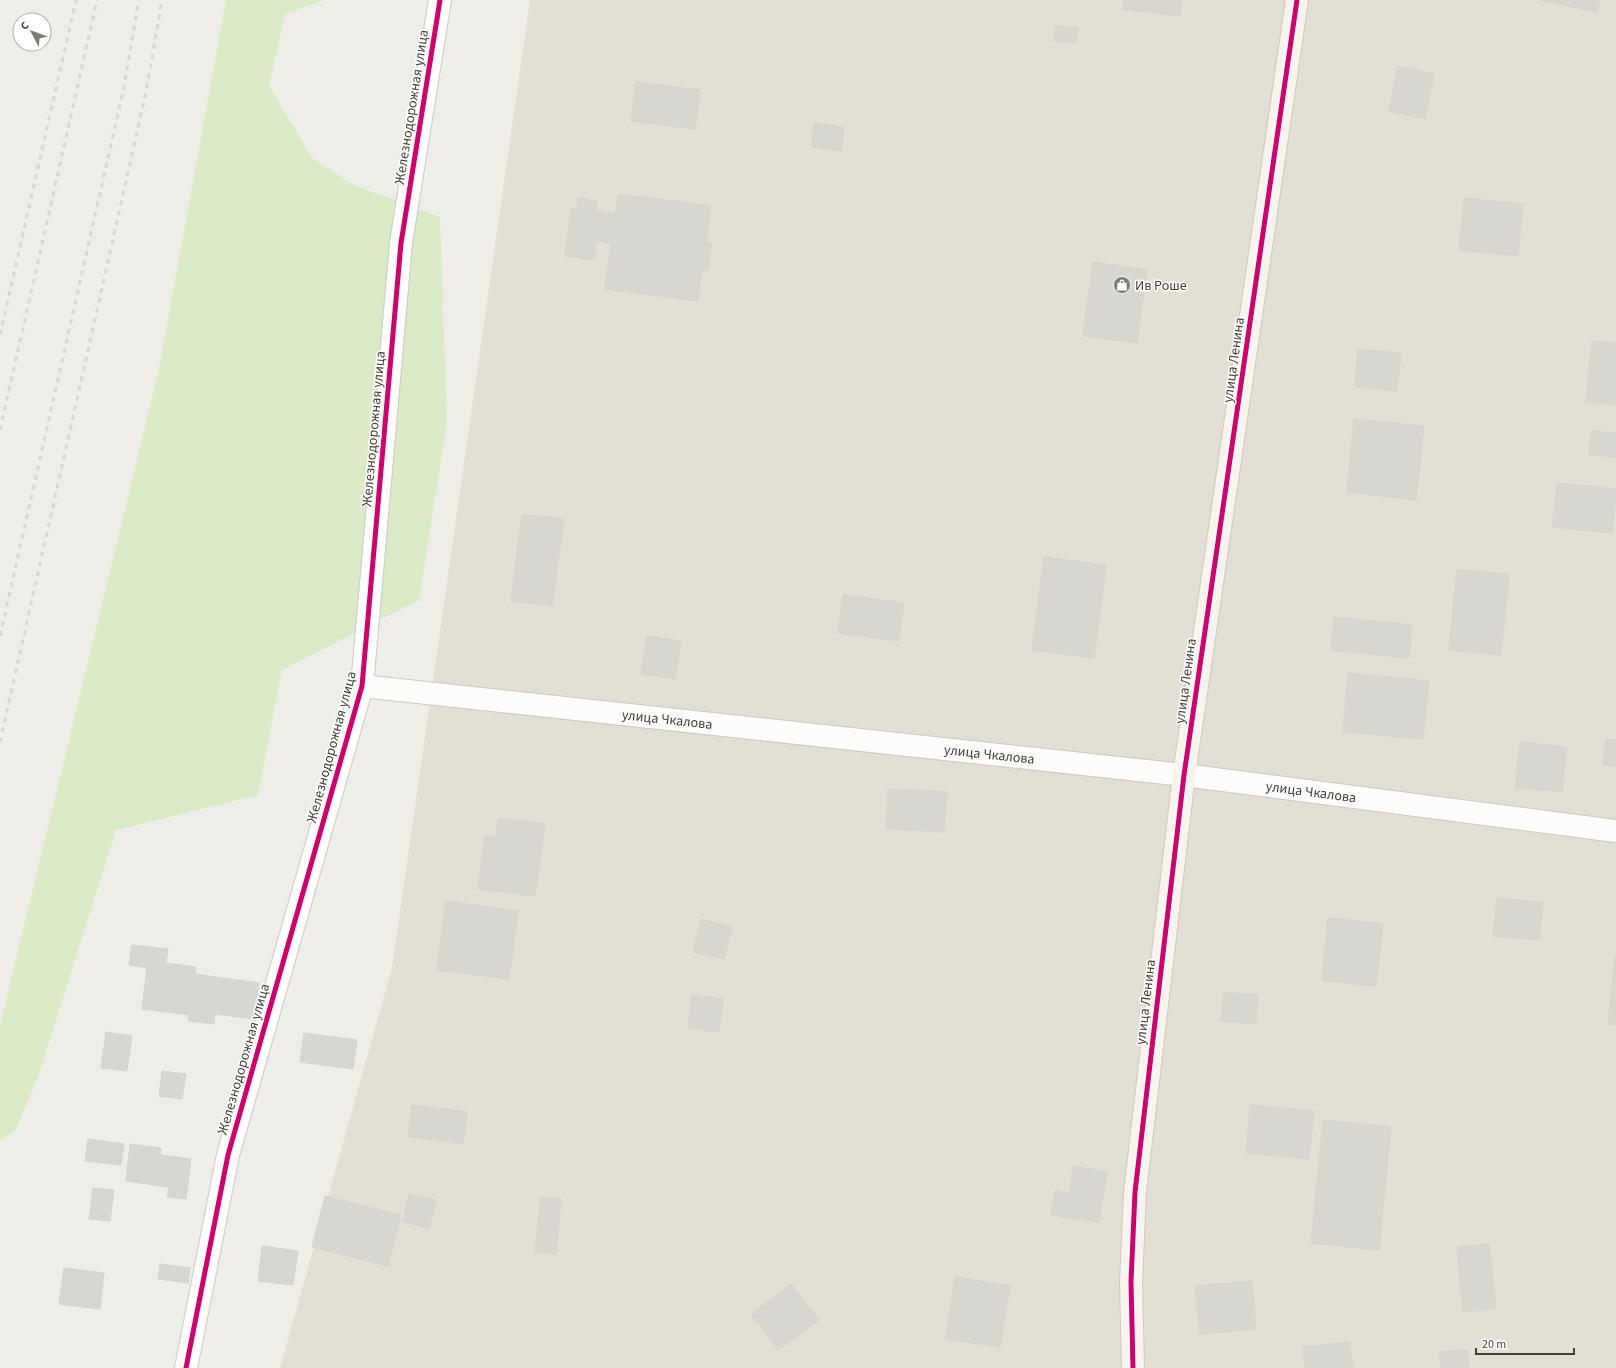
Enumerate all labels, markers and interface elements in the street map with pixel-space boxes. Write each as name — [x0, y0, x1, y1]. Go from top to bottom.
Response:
north arrow — [12, 12, 52, 52]
text: С — [17, 18, 33, 33]
street label: Железнодорожная улица — [390, 28, 434, 186]
shop icon: Ив Роше — [1112, 275, 1132, 295]
place label: Ив Роше — [1135, 276, 1187, 296]
street label: улица Ленина — [1218, 316, 1250, 404]
street label: Железнодорожная улица — [357, 350, 391, 508]
street label: улица Ленина — [1170, 637, 1202, 725]
street label: Железнодорожная улица — [302, 669, 362, 825]
street label: улица Чкалова — [621, 705, 713, 735]
street label: улица Чкалова — [943, 740, 1036, 770]
street label: улица Чкалова — [1265, 777, 1357, 808]
street label: улица Ленина — [1131, 958, 1161, 1046]
street label: Железнодорожная улица — [213, 981, 275, 1137]
scale bar — [1476, 1330, 1574, 1356]
text: 20 m — [1482, 1336, 1506, 1353]

